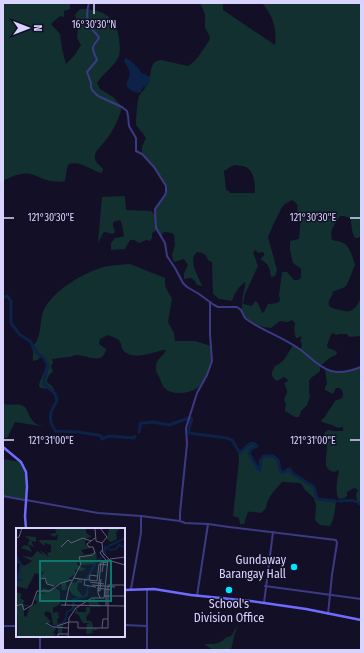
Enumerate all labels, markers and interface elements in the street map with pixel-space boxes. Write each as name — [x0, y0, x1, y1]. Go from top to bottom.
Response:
north arrow — [8, 8, 48, 48]
text: 16°30'30"N — [72, 19, 116, 31]
text: N — [31, 25, 44, 31]
text: 121°30'30"E — [28, 212, 75, 224]
text: 121°30'30"E — [290, 212, 337, 224]
text: 121°31'00"E — [28, 435, 74, 447]
text: 121°31'00"E — [290, 435, 336, 447]
inset map — [16, 528, 125, 637]
place label: Gundaway Barangay Hall — [219, 553, 287, 581]
marker: Gundaway Barangay Hall — [289, 562, 299, 572]
marker: School's Division Office — [224, 585, 234, 595]
place label: School's Division Office — [194, 597, 264, 625]

